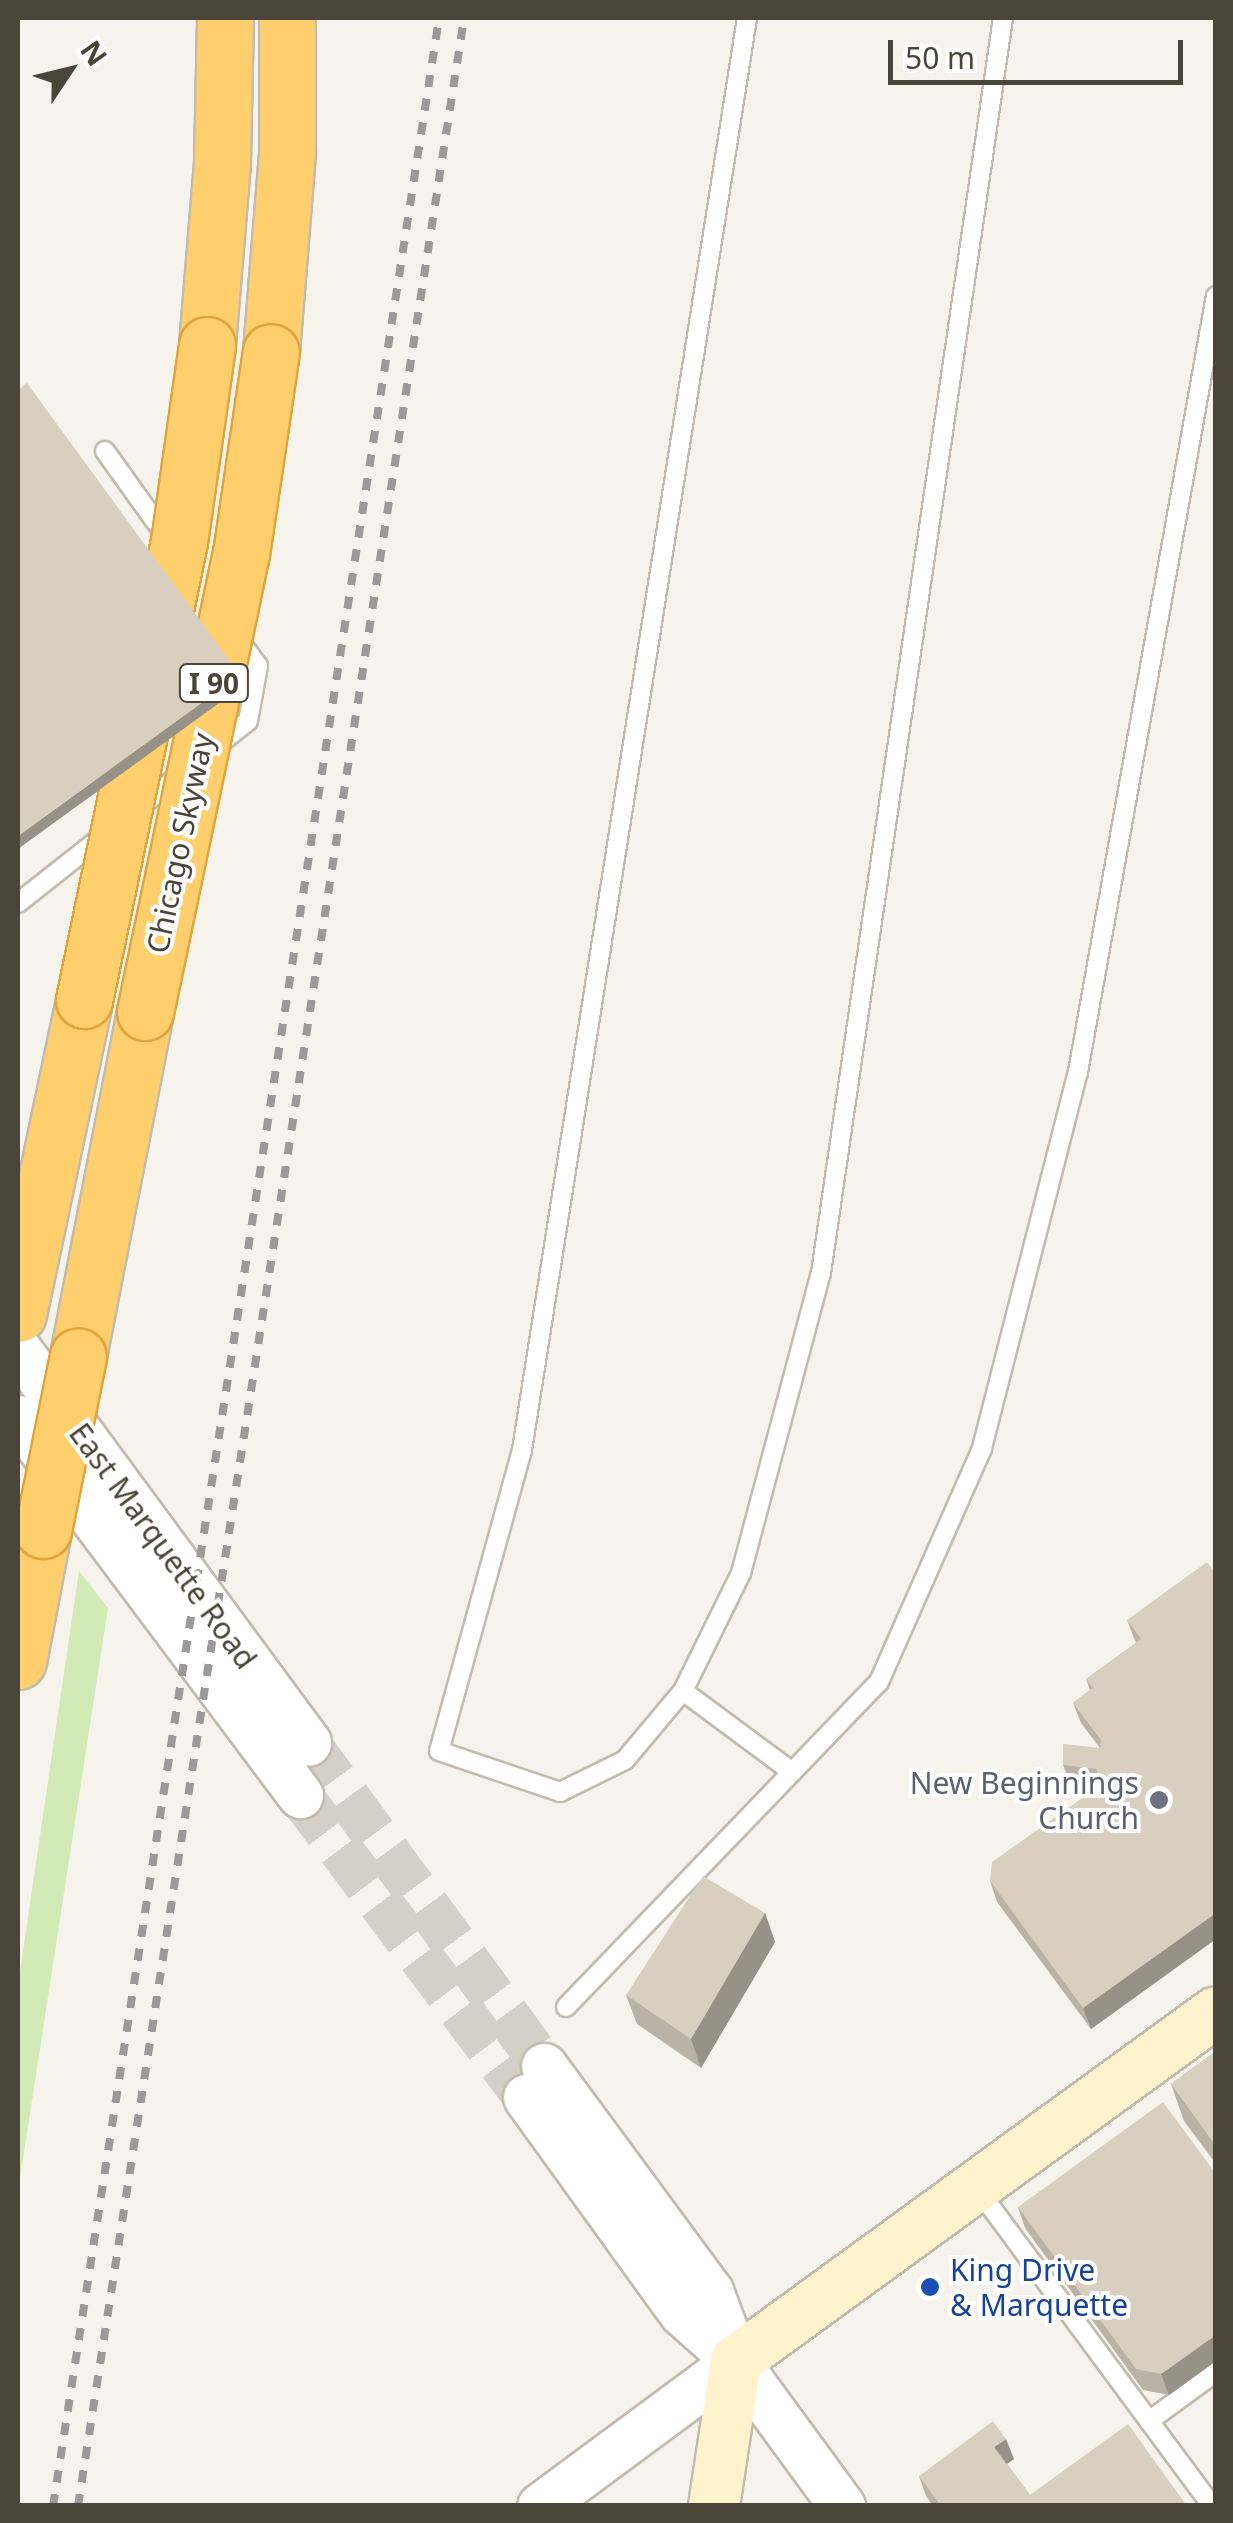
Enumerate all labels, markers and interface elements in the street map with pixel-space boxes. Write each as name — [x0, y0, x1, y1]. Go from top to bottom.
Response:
north arrow — [20, 20, 120, 120]
scale bar — [893, 20, 1188, 82]
text: N — [72, 33, 117, 73]
text: 50 m — [905, 37, 975, 78]
road number: I 90 — [176, 660, 252, 706]
street label: Chicago Skyway — [139, 730, 221, 956]
street label: East Marquette Road — [62, 1416, 264, 1676]
place label: New Beginnings Church — [910, 1765, 1139, 1836]
marker: New Beginnings Church — [1148, 1789, 1170, 1811]
place label: King Drive & Marquette — [950, 2252, 1128, 2322]
marker: King Drive & Marquette — [919, 2276, 941, 2298]

